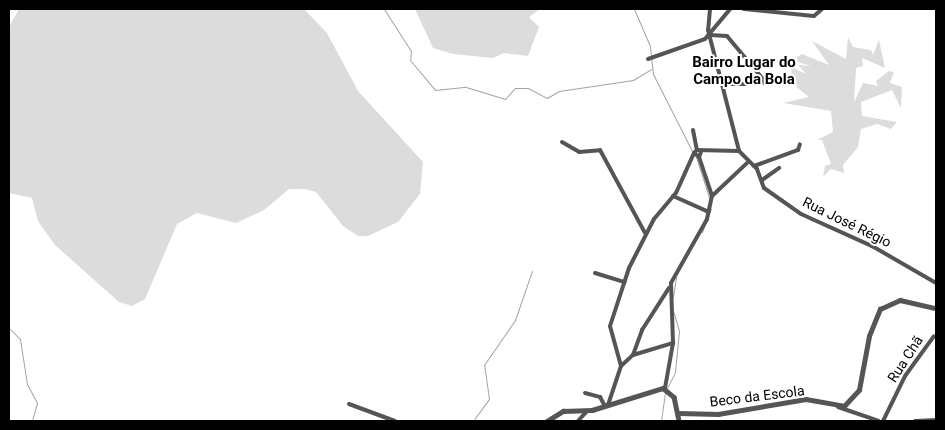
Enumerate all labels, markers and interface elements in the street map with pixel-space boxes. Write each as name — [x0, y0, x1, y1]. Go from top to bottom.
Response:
district label: Bairro Lugar do Campo da Bola — [692, 53, 796, 88]
street label: Rua José Régio — [800, 193, 894, 251]
street label: Rua Chã — [884, 333, 926, 385]
street label: Beco da Escola — [709, 382, 805, 410]

